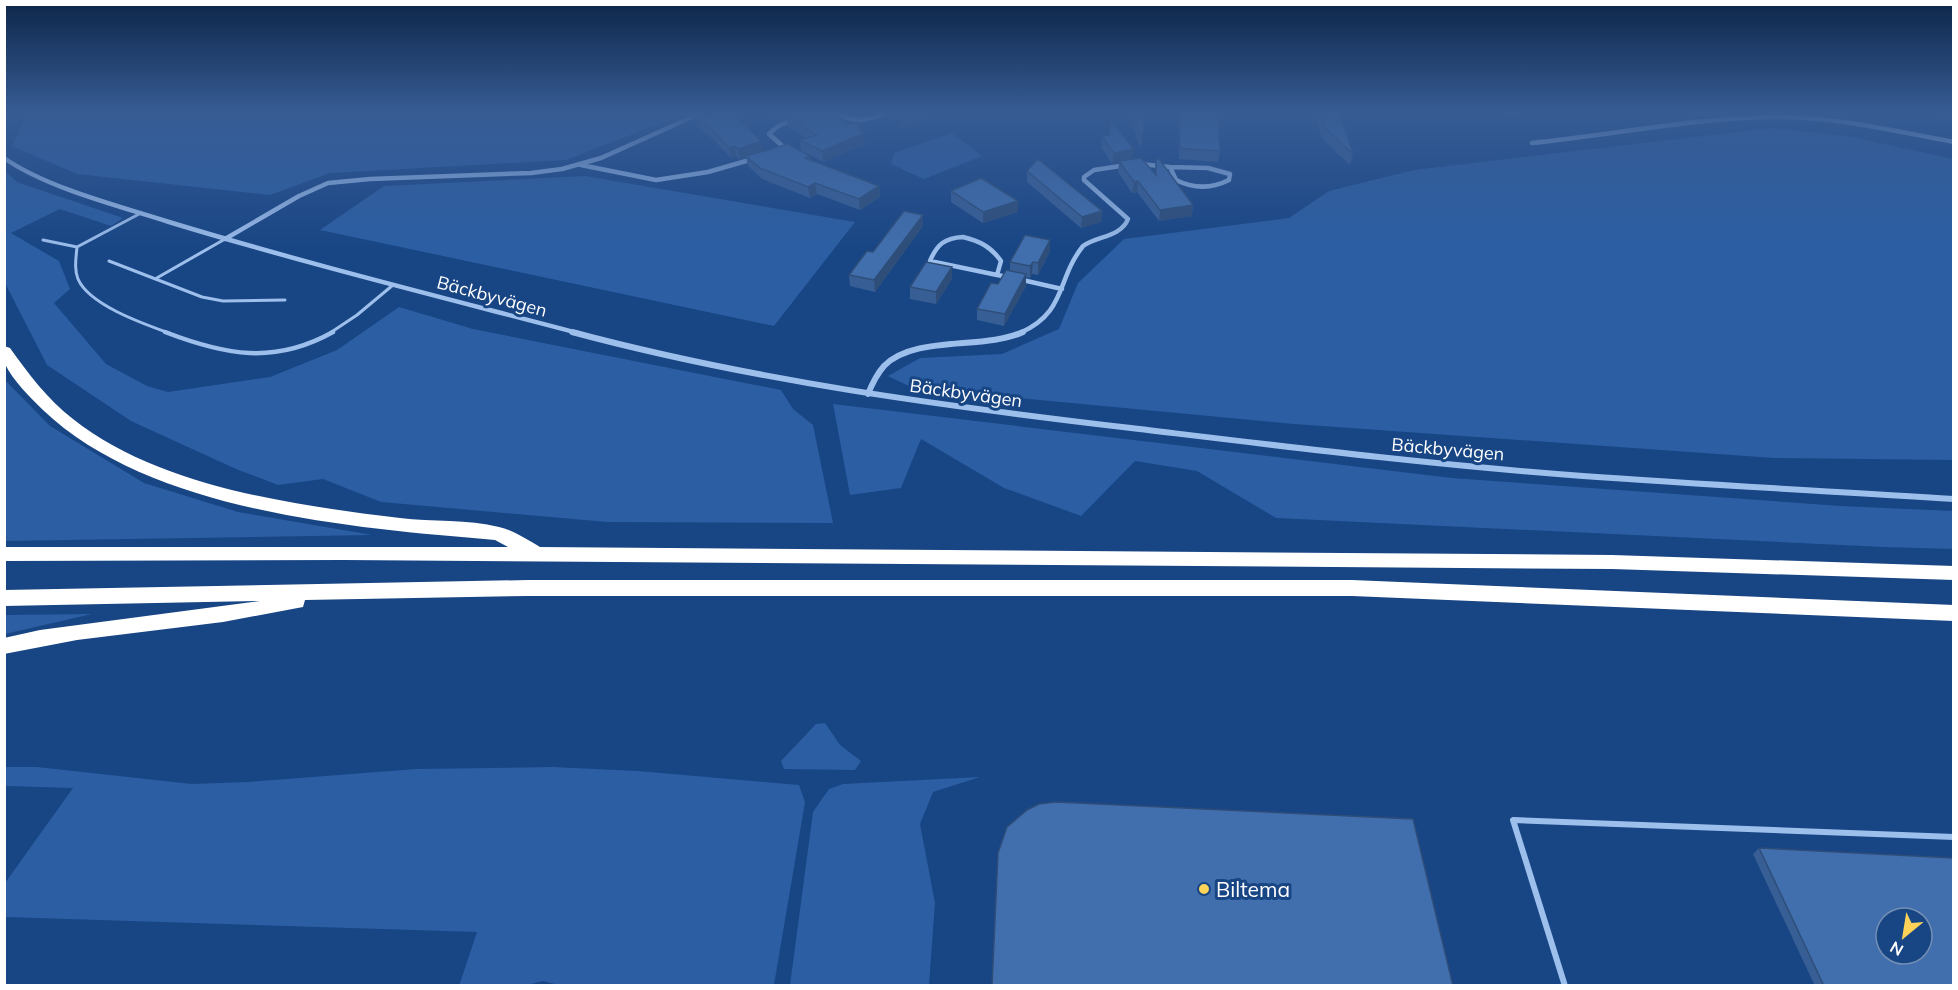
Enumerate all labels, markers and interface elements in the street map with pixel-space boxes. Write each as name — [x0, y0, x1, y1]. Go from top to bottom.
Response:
street label: Bäckbyvägen — [434, 270, 550, 322]
street label: Bäckbyvägen — [908, 374, 1024, 412]
street label: Bäckbyvägen — [1391, 433, 1505, 465]
place label: Biltema — [1216, 876, 1290, 902]
marker: Biltema — [1197, 882, 1211, 896]
north arrow — [1874, 906, 1934, 966]
text: N — [1886, 937, 1907, 961]

